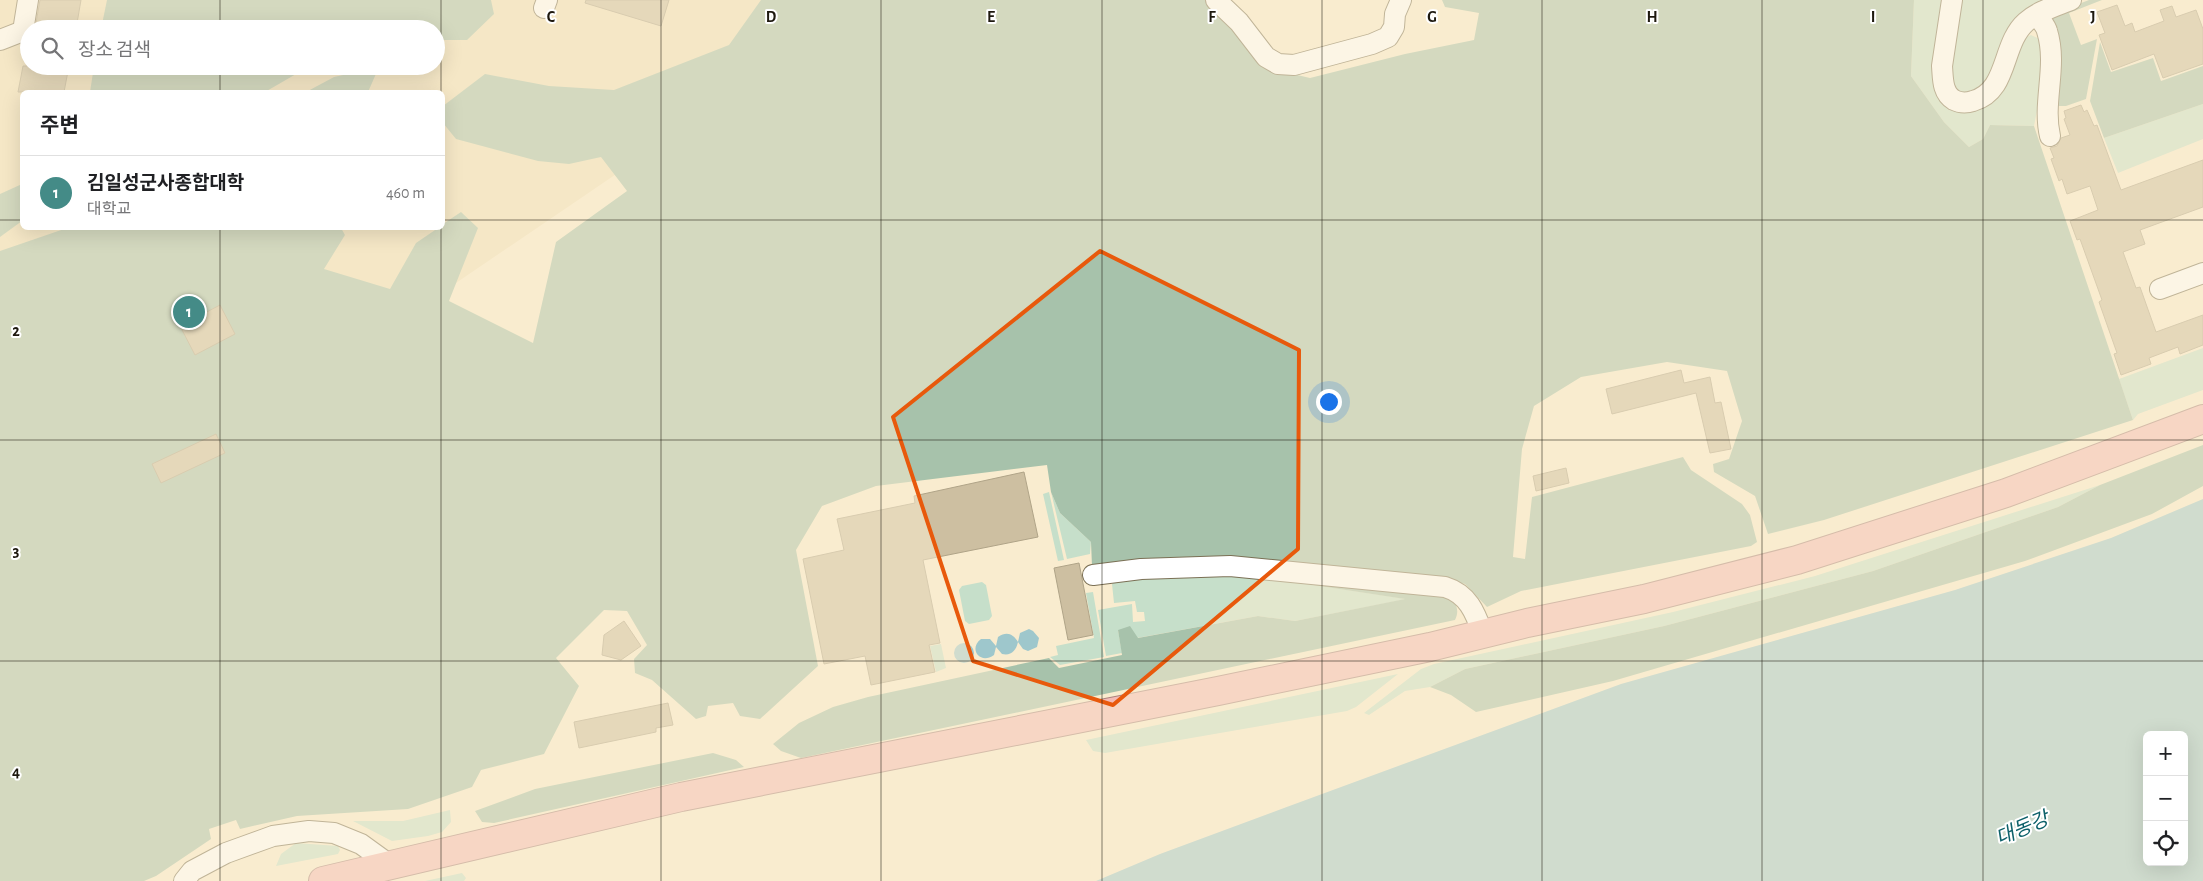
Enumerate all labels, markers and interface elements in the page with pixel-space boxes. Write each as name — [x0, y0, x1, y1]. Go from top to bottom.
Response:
text: C — [547, 9, 556, 25]
text: D — [766, 9, 777, 25]
text: E — [987, 9, 995, 25]
text: F — [1208, 9, 1216, 25]
text: G — [1427, 9, 1437, 25]
text: H — [1646, 9, 1658, 25]
text: I — [1871, 9, 1875, 25]
text: J — [2090, 9, 2096, 25]
search box — [20, 20, 445, 75]
icon: search — [38, 34, 66, 62]
text: 장소 검색 — [78, 41, 151, 60]
text: 주변 — [40, 115, 79, 136]
text: 김일성군사종합대학 — [87, 174, 244, 193]
text: 1 — [53, 185, 59, 201]
text: 460 m — [386, 185, 425, 201]
text: 대학교 — [87, 201, 131, 217]
pin: 1 — [173, 293, 205, 331]
text: 2 — [12, 323, 20, 339]
your location — [1316, 389, 1342, 415]
text: 3 — [13, 543, 20, 559]
map controls — [2143, 731, 2188, 866]
button: + — [2143, 731, 2188, 776]
text: 4 — [12, 764, 20, 780]
button: − — [2143, 776, 2188, 821]
water label: 대동강 — [1993, 807, 2054, 849]
button: locate — [2143, 821, 2188, 866]

